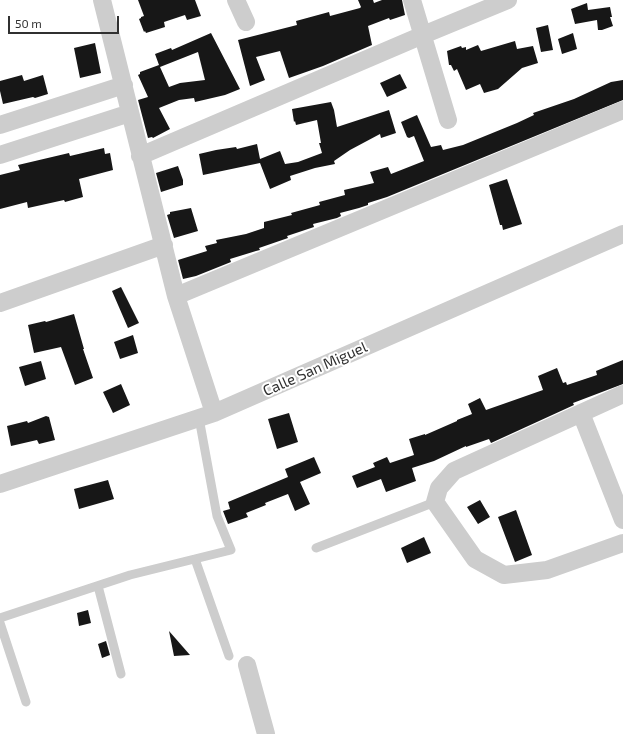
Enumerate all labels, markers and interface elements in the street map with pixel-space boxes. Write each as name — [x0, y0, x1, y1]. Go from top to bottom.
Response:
scale bar — [10, 8, 121, 34]
text: 50 m — [15, 16, 42, 30]
street label: Calle San Miguel — [260, 338, 370, 400]

